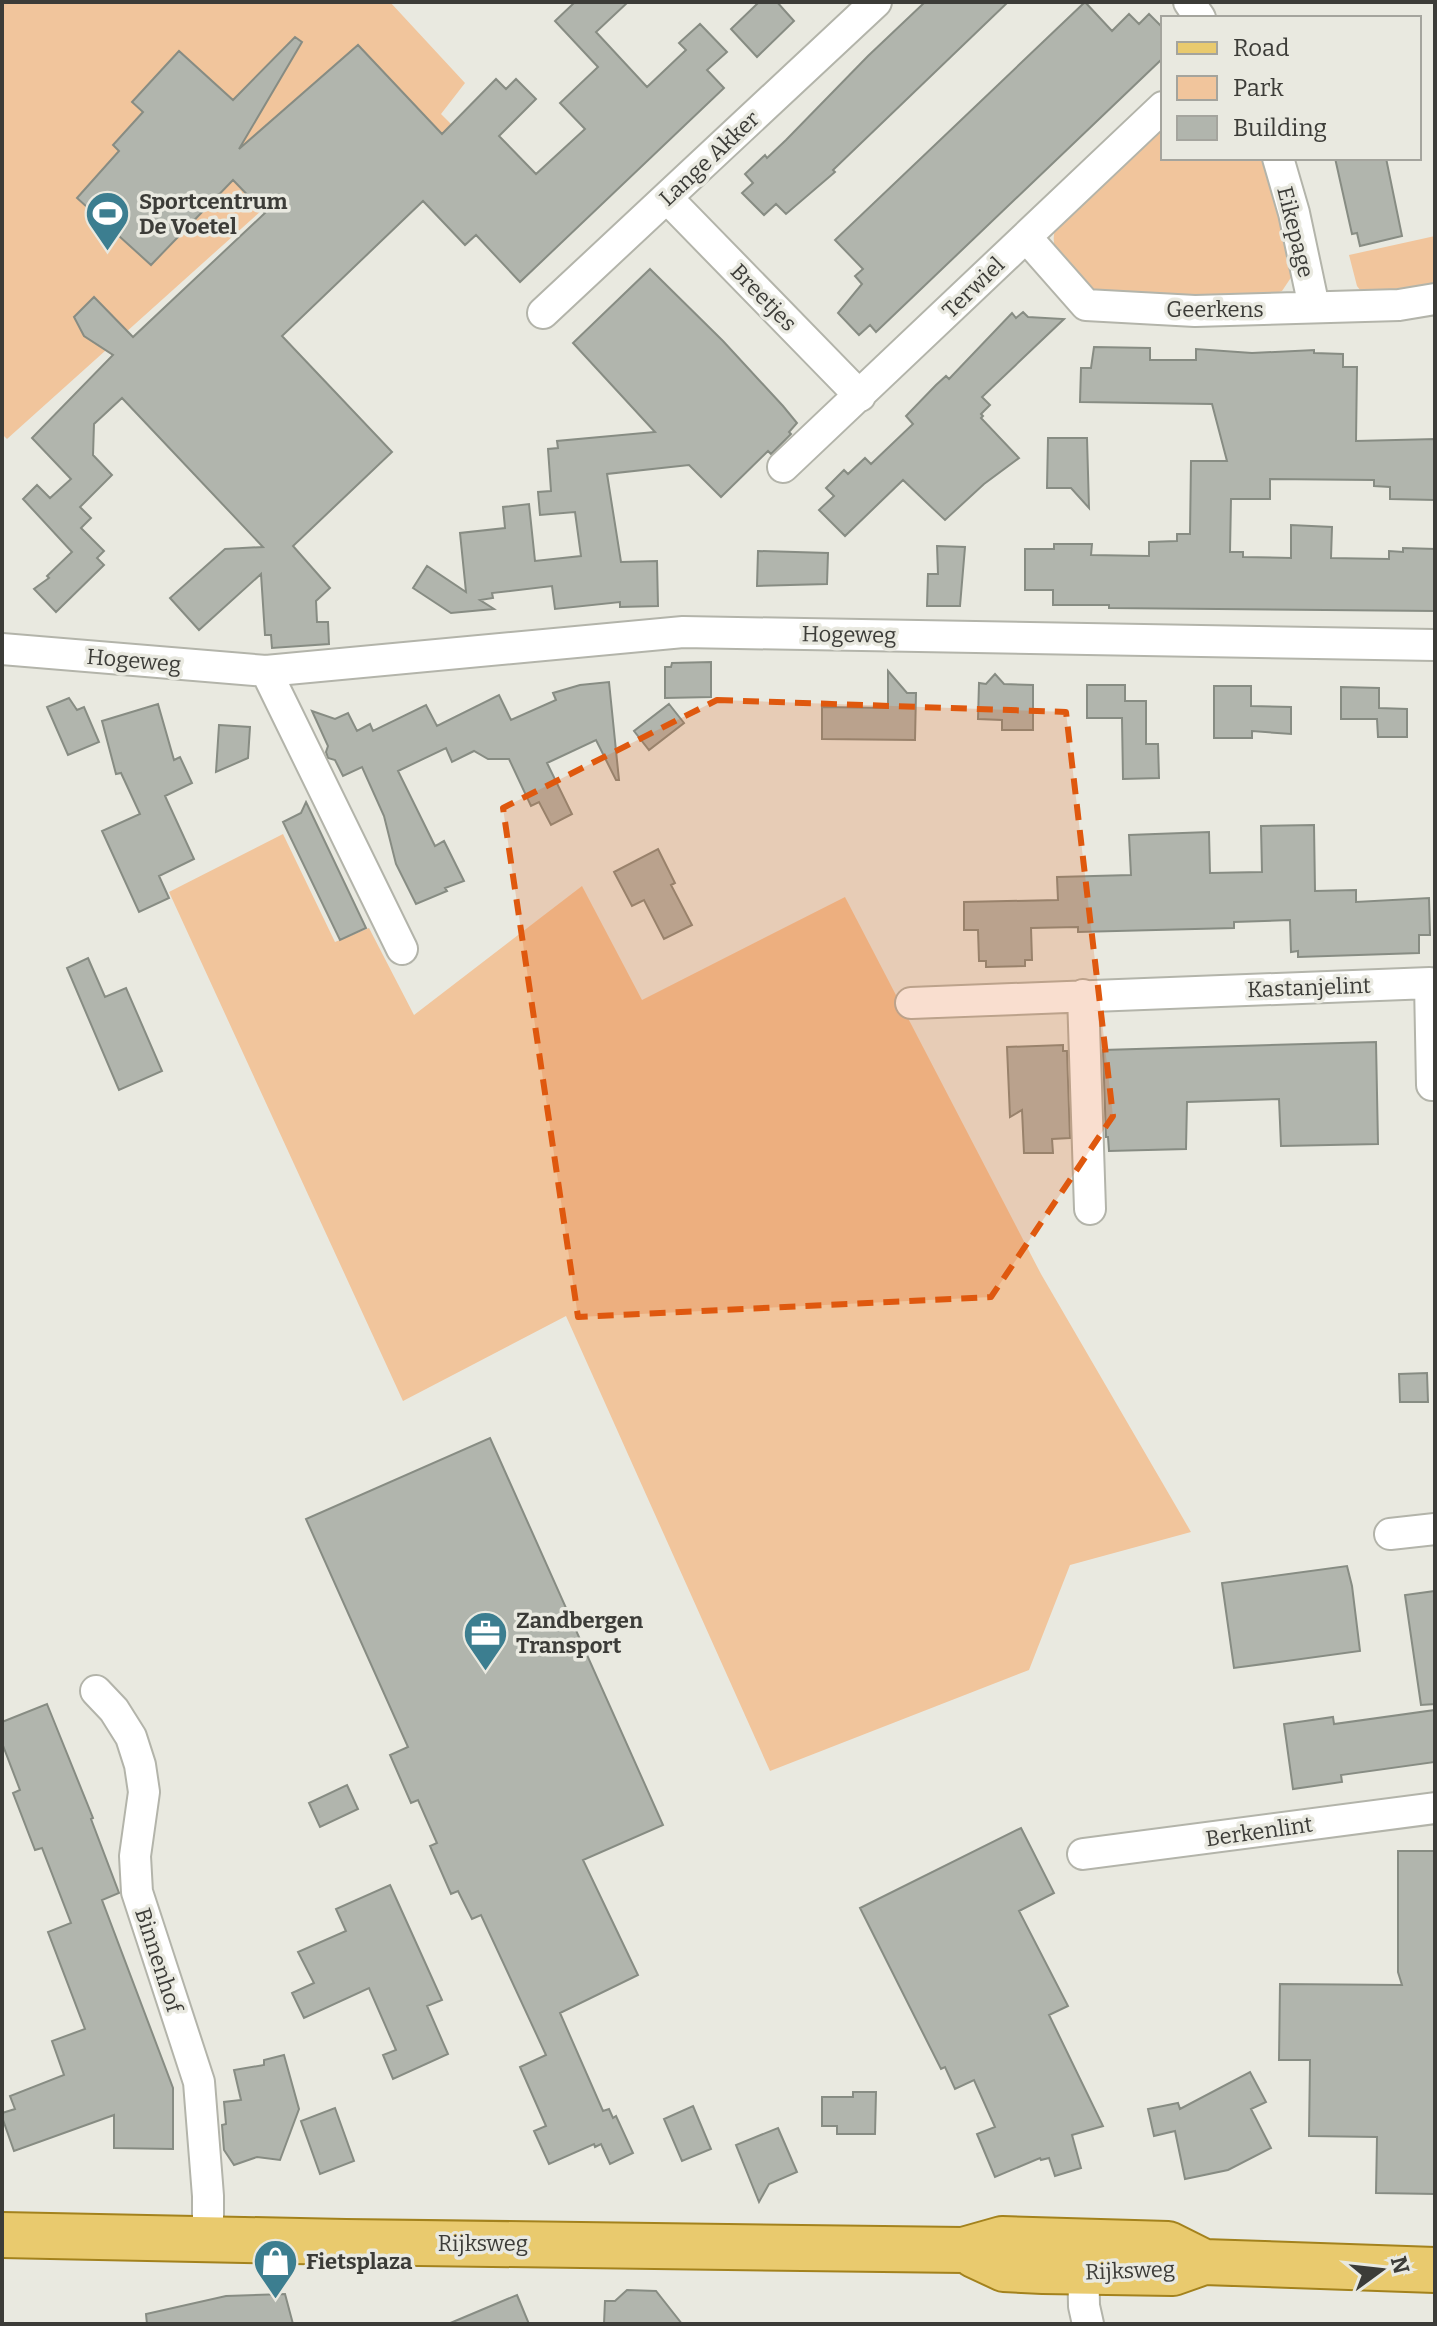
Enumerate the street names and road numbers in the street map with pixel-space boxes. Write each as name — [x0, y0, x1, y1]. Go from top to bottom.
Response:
street label: Lange Akker — [654, 105, 765, 212]
street label: Eikepage — [1271, 184, 1320, 280]
street label: Terwiel — [937, 251, 1010, 323]
street label: Breetjes — [725, 258, 802, 337]
street label: Geerkens — [1166, 296, 1264, 323]
street label: Hogeweg — [801, 620, 897, 649]
street label: Hogeweg — [85, 643, 182, 678]
street label: Kastanjelint — [1247, 972, 1371, 1003]
street label: Berkenlint — [1204, 1811, 1314, 1852]
street label: Binnenhof — [129, 1905, 188, 2017]
street label: Rijksweg — [438, 2230, 528, 2257]
street label: Rijksweg — [1084, 2255, 1176, 2286]

